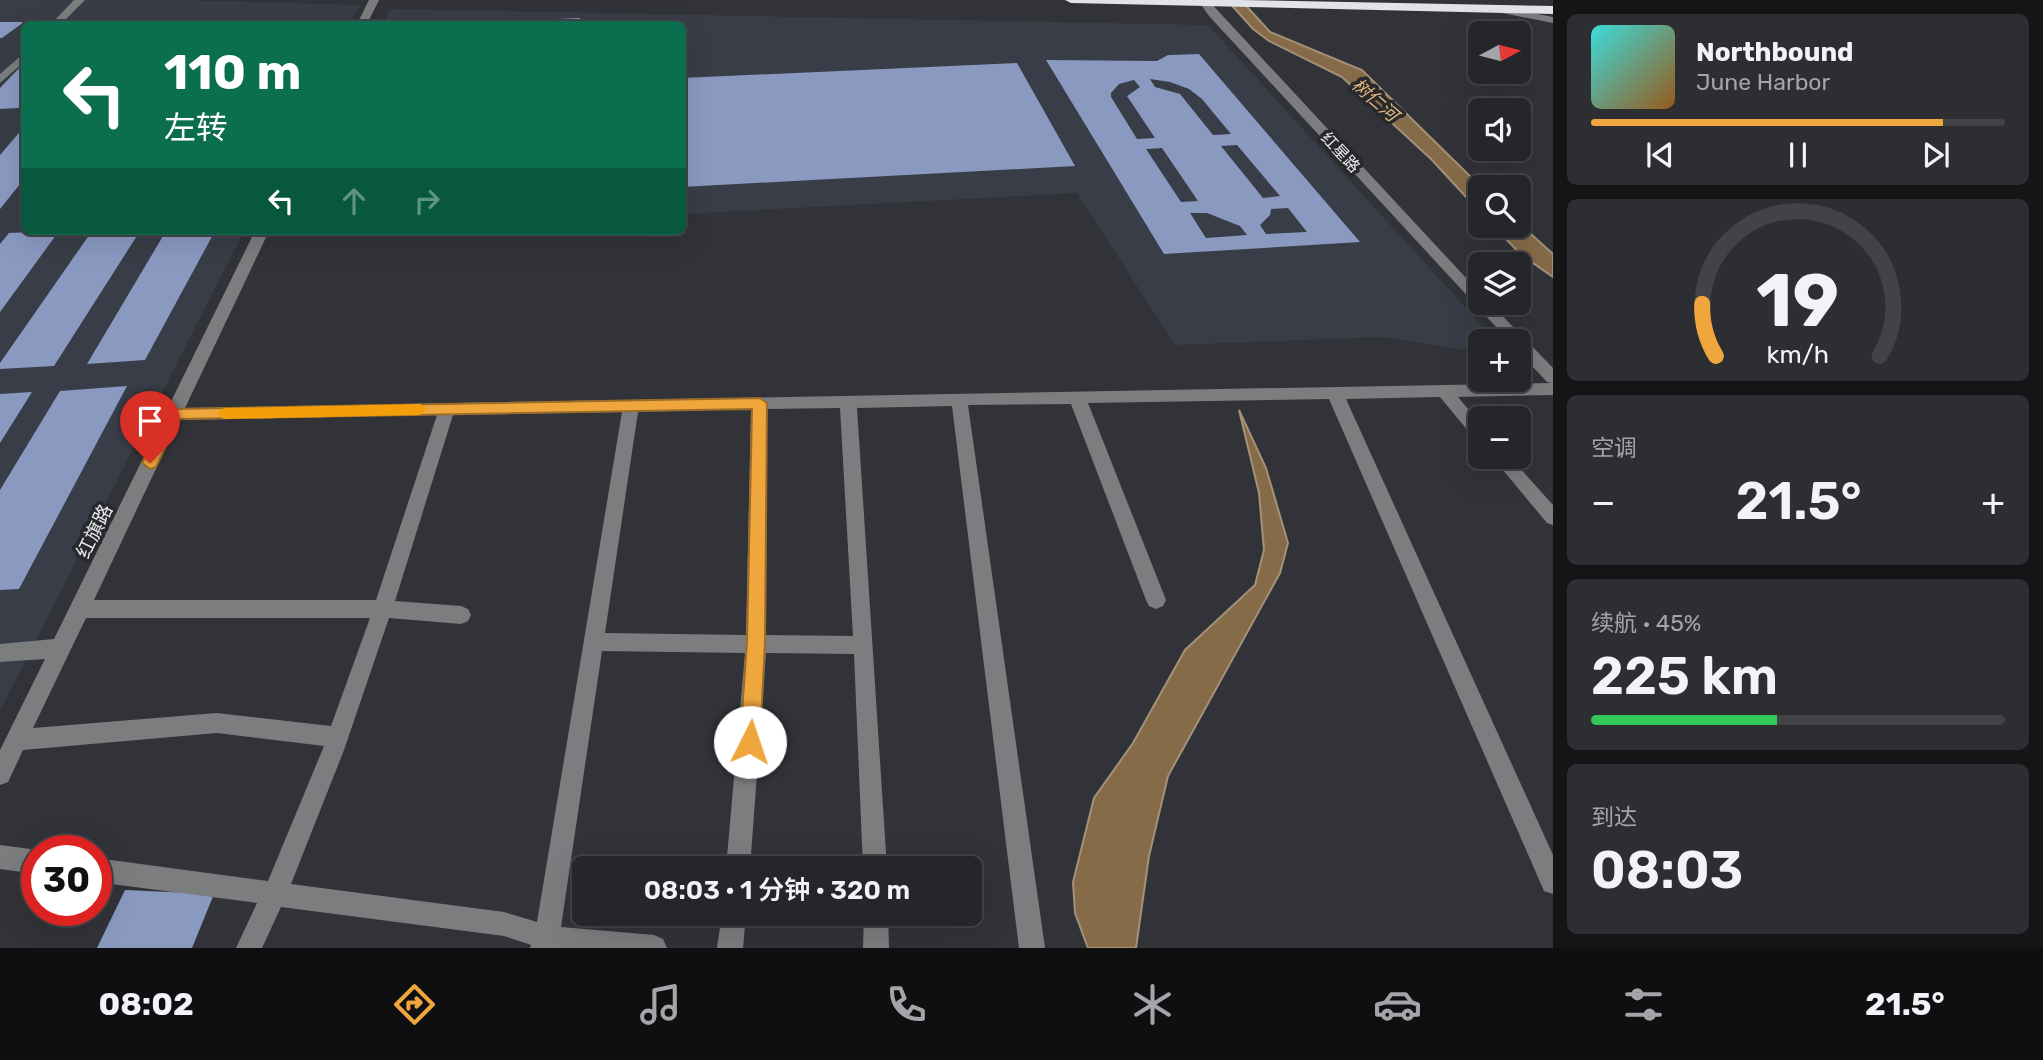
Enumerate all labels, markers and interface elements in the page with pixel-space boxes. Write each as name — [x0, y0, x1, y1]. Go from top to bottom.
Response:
north arrow — [1468, 21, 1531, 84]
map controls — [1468, 21, 1531, 469]
text: Northbound — [1696, 37, 1854, 68]
text: 110 m — [164, 43, 301, 101]
icon: left — [49, 49, 140, 140]
text: June Harbor — [1696, 68, 1830, 96]
water label: 树仁河 — [1347, 74, 1405, 128]
button: sound — [1468, 98, 1531, 161]
text: 左转 — [164, 109, 228, 147]
street label: 红星路 — [1317, 128, 1364, 176]
icon: previous — [1641, 136, 1679, 174]
icon: pause — [1779, 136, 1817, 174]
icon: next — [1917, 136, 1955, 174]
button: search — [1468, 175, 1531, 238]
icon: left — [262, 182, 300, 220]
icon: ahead — [335, 182, 373, 220]
icon: right — [408, 182, 446, 220]
button: layers — [1468, 252, 1531, 315]
text: 19 — [1757, 258, 1839, 344]
button: + — [1468, 329, 1531, 392]
text: km/h — [1767, 339, 1829, 368]
pin — [120, 391, 180, 463]
icon: arrive — [131, 402, 169, 440]
button: − — [1468, 406, 1531, 469]
text: 空调 — [1591, 434, 1637, 462]
text: 21.5° — [1735, 470, 1862, 532]
text: − — [1591, 479, 1616, 525]
text: + — [1981, 479, 2005, 525]
street label: 红旗路 — [72, 501, 117, 562]
text: 续航 · 45% — [1591, 609, 1701, 637]
text: 225 km — [1591, 645, 1778, 707]
position arrow — [713, 705, 787, 779]
text: 到达 — [1591, 803, 1637, 831]
speed limit sign: 30 — [21, 835, 112, 926]
text: 08:03 — [1591, 839, 1743, 901]
text: 08:03 · 1 分钟 · 320 m — [644, 875, 910, 906]
icon: directions — [390, 980, 439, 1029]
icon: music — [636, 980, 685, 1029]
icon: phone — [882, 980, 931, 1029]
icon: climate — [1128, 980, 1177, 1029]
icon: car — [1373, 980, 1422, 1029]
icon: filters — [1619, 980, 1668, 1029]
text: 08:02 — [98, 985, 194, 1023]
text: 21.5° — [1865, 985, 1945, 1023]

